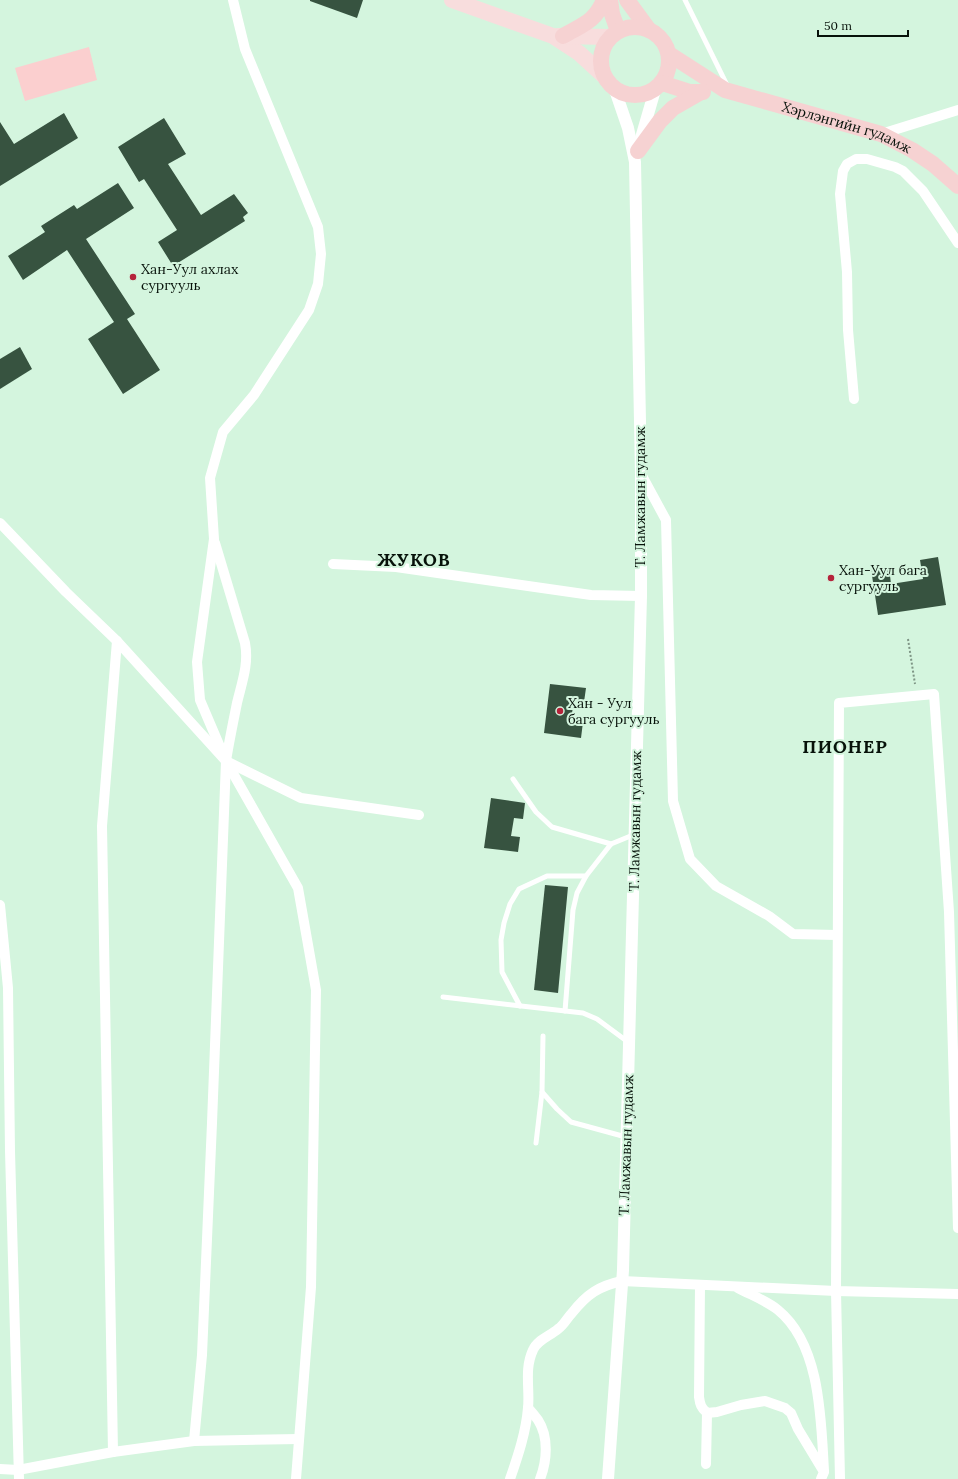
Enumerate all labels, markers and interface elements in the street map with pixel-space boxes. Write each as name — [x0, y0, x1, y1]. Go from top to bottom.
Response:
scale bar — [818, 12, 908, 38]
text: 50 m — [824, 18, 852, 33]
street label: Хэрлэнгийн гудамж — [780, 98, 915, 157]
place label: Хан-Уул ахлах сургууль — [141, 260, 239, 294]
marker: Хан-Уул ахлах сургууль — [128, 272, 138, 282]
street label: Т. Ламжавын гудамж — [631, 426, 649, 568]
district label: ЖУКОВ — [377, 548, 451, 571]
place label: Хан-Уул бага сургууль — [839, 561, 927, 595]
marker: Хан-Уул бага сургууль — [826, 573, 836, 583]
place label: Хан - Уул бага сургууль — [568, 694, 660, 728]
marker: Хан - Уул бага сургууль — [555, 706, 565, 716]
district label: ПИОНЕР — [802, 735, 888, 758]
street label: Т. Ламжавын гудамж — [625, 750, 645, 892]
street label: Т. Ламжавын гудамж — [615, 1074, 637, 1216]

